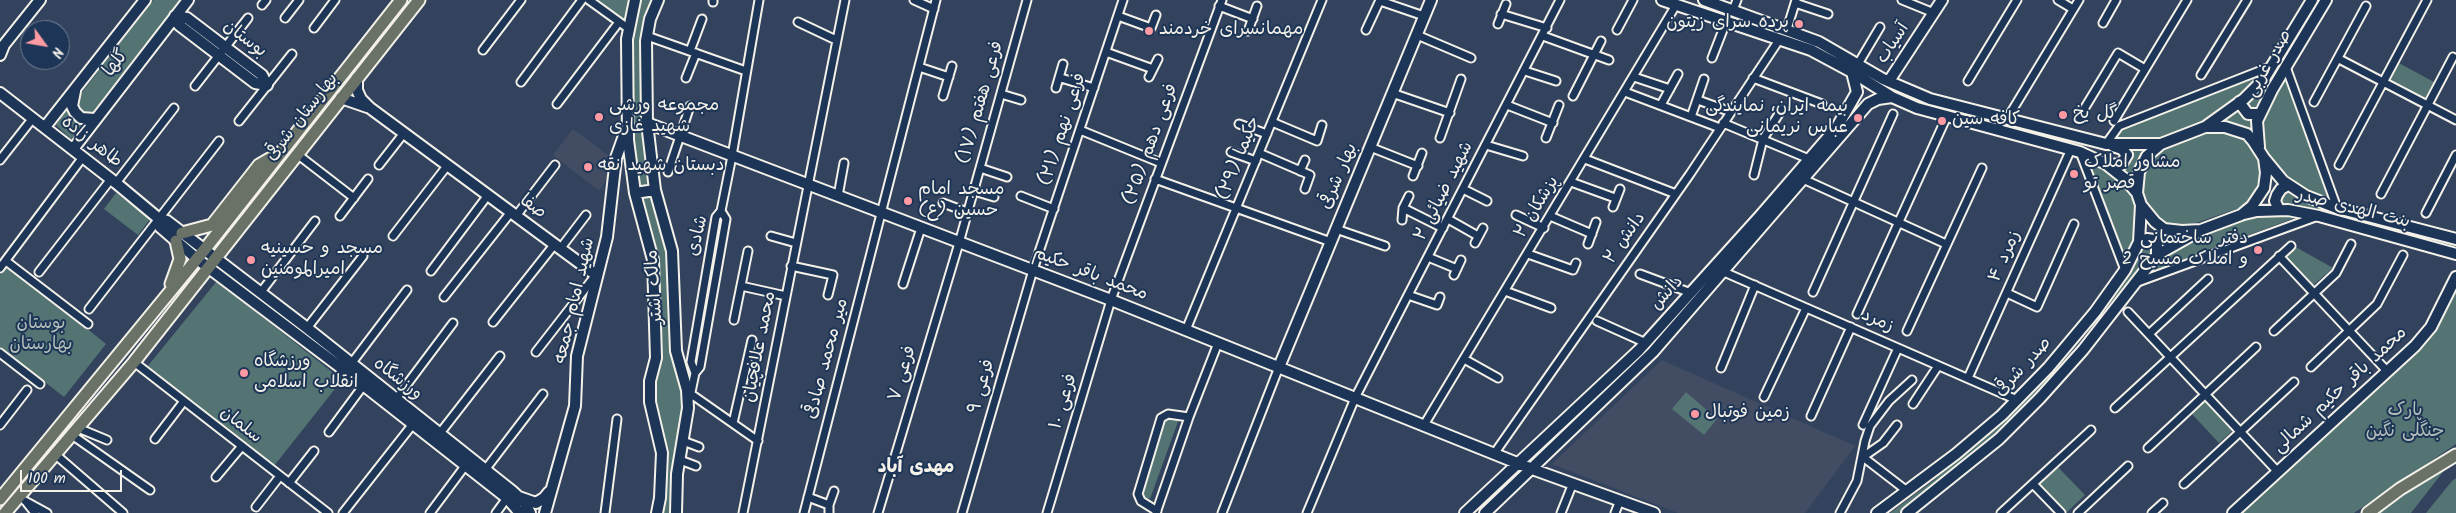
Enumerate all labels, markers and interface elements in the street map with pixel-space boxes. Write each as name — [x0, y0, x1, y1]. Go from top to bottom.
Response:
place label: پرده سرای زیتون — [1666, 13, 1789, 35]
street label: بوستان — [218, 17, 270, 63]
marker: پرده سرای زیتون — [1793, 18, 1805, 30]
street label: آسیاب — [1873, 19, 1915, 69]
north arrow — [20, 20, 70, 70]
place label: مهمانسرای خردمند — [1159, 20, 1303, 42]
marker: مهمانسرای خردمند — [1143, 25, 1155, 37]
street label: صدر غربی — [2242, 27, 2298, 101]
street label: فرعی هفتم (۱۷) — [954, 39, 1010, 167]
text: N — [45, 43, 69, 62]
street label: گلها — [100, 46, 134, 82]
street label: بهارستان شرقی — [262, 70, 344, 166]
street label: فرعی نهم (۲۱) — [1036, 71, 1092, 189]
street label: فرعی دهم (۲۵) — [1120, 81, 1184, 209]
place label: مجموعه ورشی شهید غازی — [609, 96, 719, 138]
place label: بیمه ایران، نمایندگی عباس نریمانی — [1705, 97, 1848, 140]
place label: گل یخ — [2073, 104, 2117, 126]
marker: گل یخ — [2057, 109, 2069, 121]
place label: کافه سین — [1952, 110, 2020, 132]
marker: مجموعه ورشی شهید غازی — [593, 111, 605, 123]
street label: طاهر زاده — [56, 112, 126, 174]
marker: بیمه ایران، نمایندگی عباس نریمانی — [1852, 112, 1864, 124]
street label: حکیما (۲۹) — [1213, 114, 1267, 204]
marker: کافه سین — [1936, 115, 1948, 127]
street label: شهید ضیائی ۲ — [1411, 139, 1479, 245]
street label: بهار شرقی — [1316, 141, 1364, 213]
place label: مشاور املاک قصر تو — [2084, 153, 2181, 195]
place label: دبستان شهید نقه — [598, 156, 724, 178]
marker: دبستان شهید نقه — [582, 161, 594, 173]
marker: مشاور املاک قصر تو — [2068, 168, 2080, 180]
street label: پزشکان ۲ — [1511, 173, 1565, 243]
place label: مسجد امام حسین (ع) — [918, 180, 1004, 222]
street label: بنت الهدی صدر — [2294, 185, 2412, 235]
street label: صفا — [514, 191, 550, 225]
marker: مسجد امام حسین (ع) — [902, 195, 914, 207]
street label: دانش ۲ — [1600, 209, 1652, 269]
street label: شادی — [684, 214, 714, 258]
street label: زمرد ۴ — [1985, 228, 2027, 286]
place label: دفتر ساختمانی و املاک مسیح 2 — [2122, 229, 2248, 272]
street label: شهید امام جمعه — [551, 236, 601, 366]
place label: مسجد و حسینیه امیرالمومنین — [261, 239, 383, 282]
street label: محمد باقر حکیم — [1030, 243, 1150, 307]
marker: دفتر ساختمانی و املاک مسیح 2 — [2252, 244, 2264, 256]
street label: مالک اشتر — [643, 249, 669, 325]
marker: مسجد و حسینیه امیرالمومنین — [245, 254, 257, 266]
street label: دانش — [1647, 272, 1689, 316]
street label: محمد علافچیان — [740, 290, 782, 404]
street label: میر محمد صادقی — [802, 296, 854, 422]
street label: زمرد — [1857, 305, 1897, 339]
park label: بوستان بهارستان — [9, 314, 73, 356]
street label: محمد باقر حکیم شمالی — [2269, 323, 2413, 459]
street label: صدر شرقی — [1991, 334, 2057, 402]
street label: فرعی ۷ — [885, 344, 923, 404]
place label: ورزشگاه انقلاب اسلامی — [254, 352, 358, 394]
street label: ورزشگاه — [368, 354, 426, 406]
street label: فرعی ۹ — [965, 357, 1001, 417]
marker: ورزشگاه انقلاب اسلامی — [238, 367, 250, 379]
street label: فرعی ۱۰ — [1046, 372, 1084, 432]
park label: پارک جنگلی نگین — [2366, 401, 2444, 444]
street label: سلمان — [215, 403, 265, 449]
place label: زمین فوتبال — [1705, 403, 1790, 425]
marker: زمین فوتبال — [1689, 408, 1701, 420]
district label: مهدی آباد — [878, 458, 954, 480]
scale bar — [22, 460, 125, 492]
text: 100 m — [28, 467, 66, 491]

